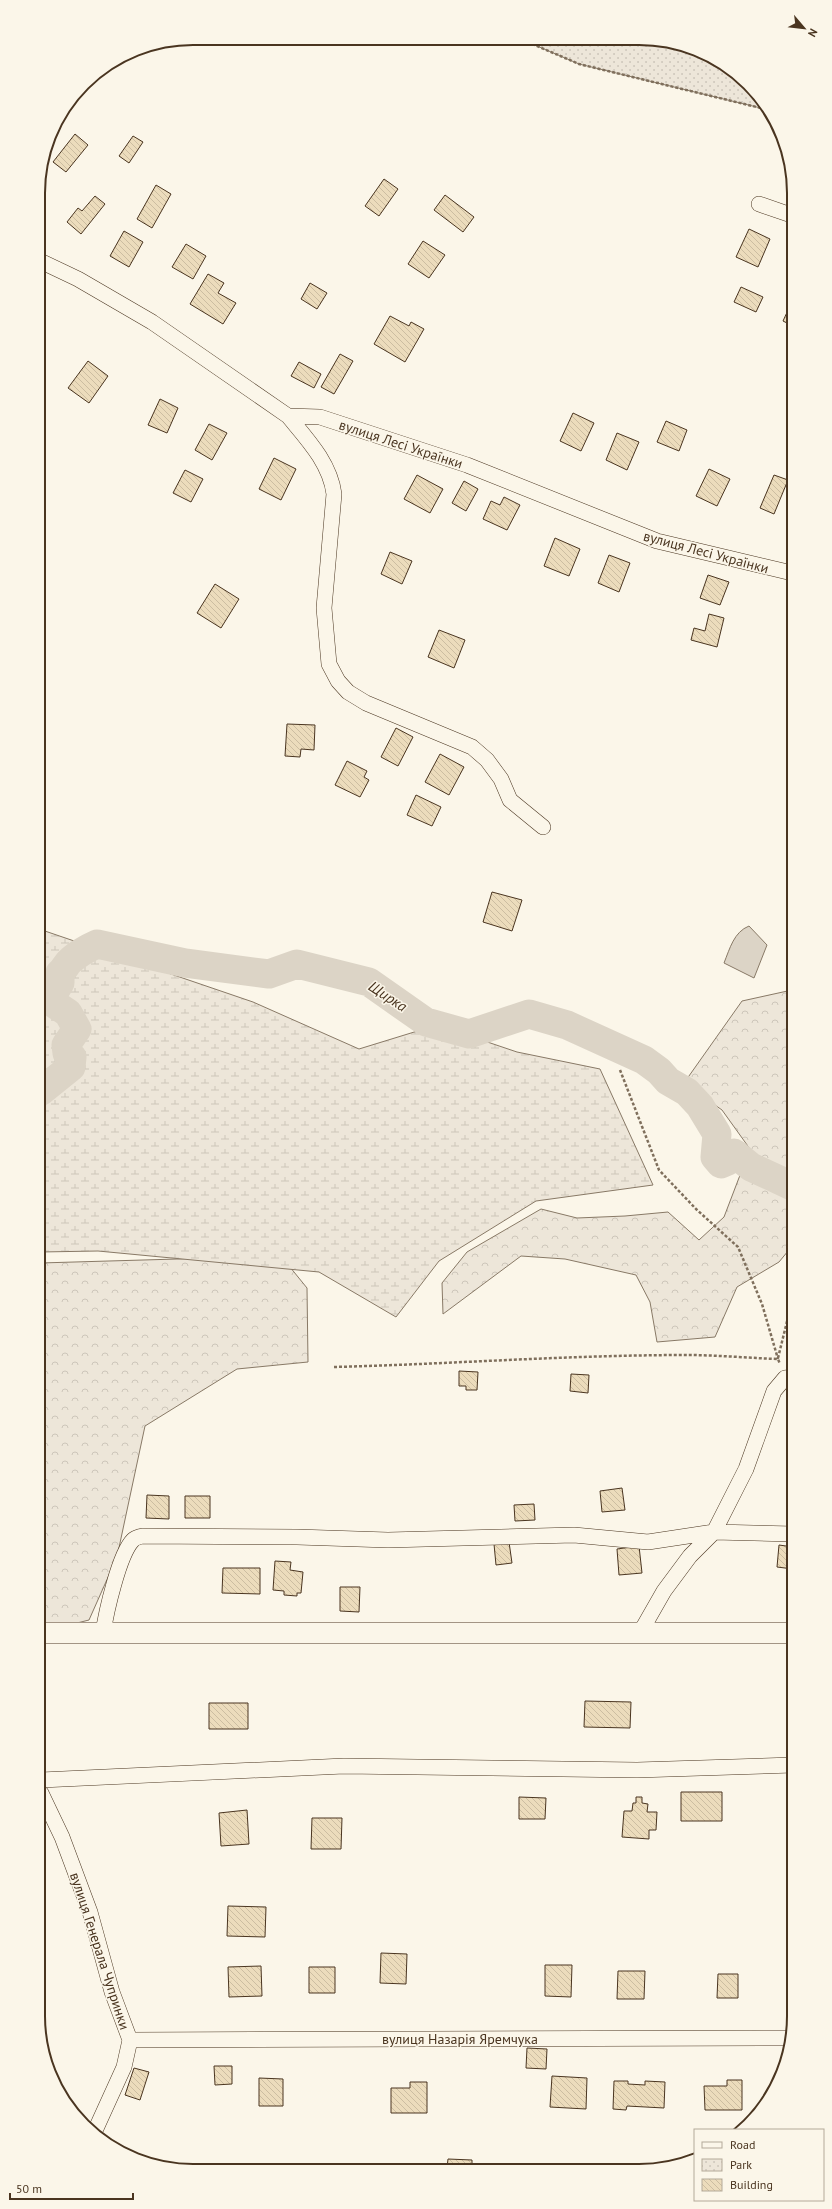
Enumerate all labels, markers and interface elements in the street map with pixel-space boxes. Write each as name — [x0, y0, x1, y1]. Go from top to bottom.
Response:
north arrow — [784, 8, 824, 48]
text: N — [805, 26, 821, 39]
street label: вулиця Лесі Українки — [337, 416, 465, 472]
street label: вулиця Лесі Українки — [641, 527, 771, 577]
water label: Щирка — [365, 977, 411, 1016]
street label: вулиця Генерала Чупринки — [66, 1870, 134, 2032]
street label: вулиця Назарія Яремчука — [382, 2030, 538, 2048]
legend — [694, 2129, 824, 2201]
text: Road — [730, 2137, 755, 2152]
text: Park — [730, 2157, 752, 2172]
scale bar — [10, 2175, 133, 2201]
text: Building — [730, 2177, 773, 2192]
text: 50 m — [16, 2181, 42, 2196]

